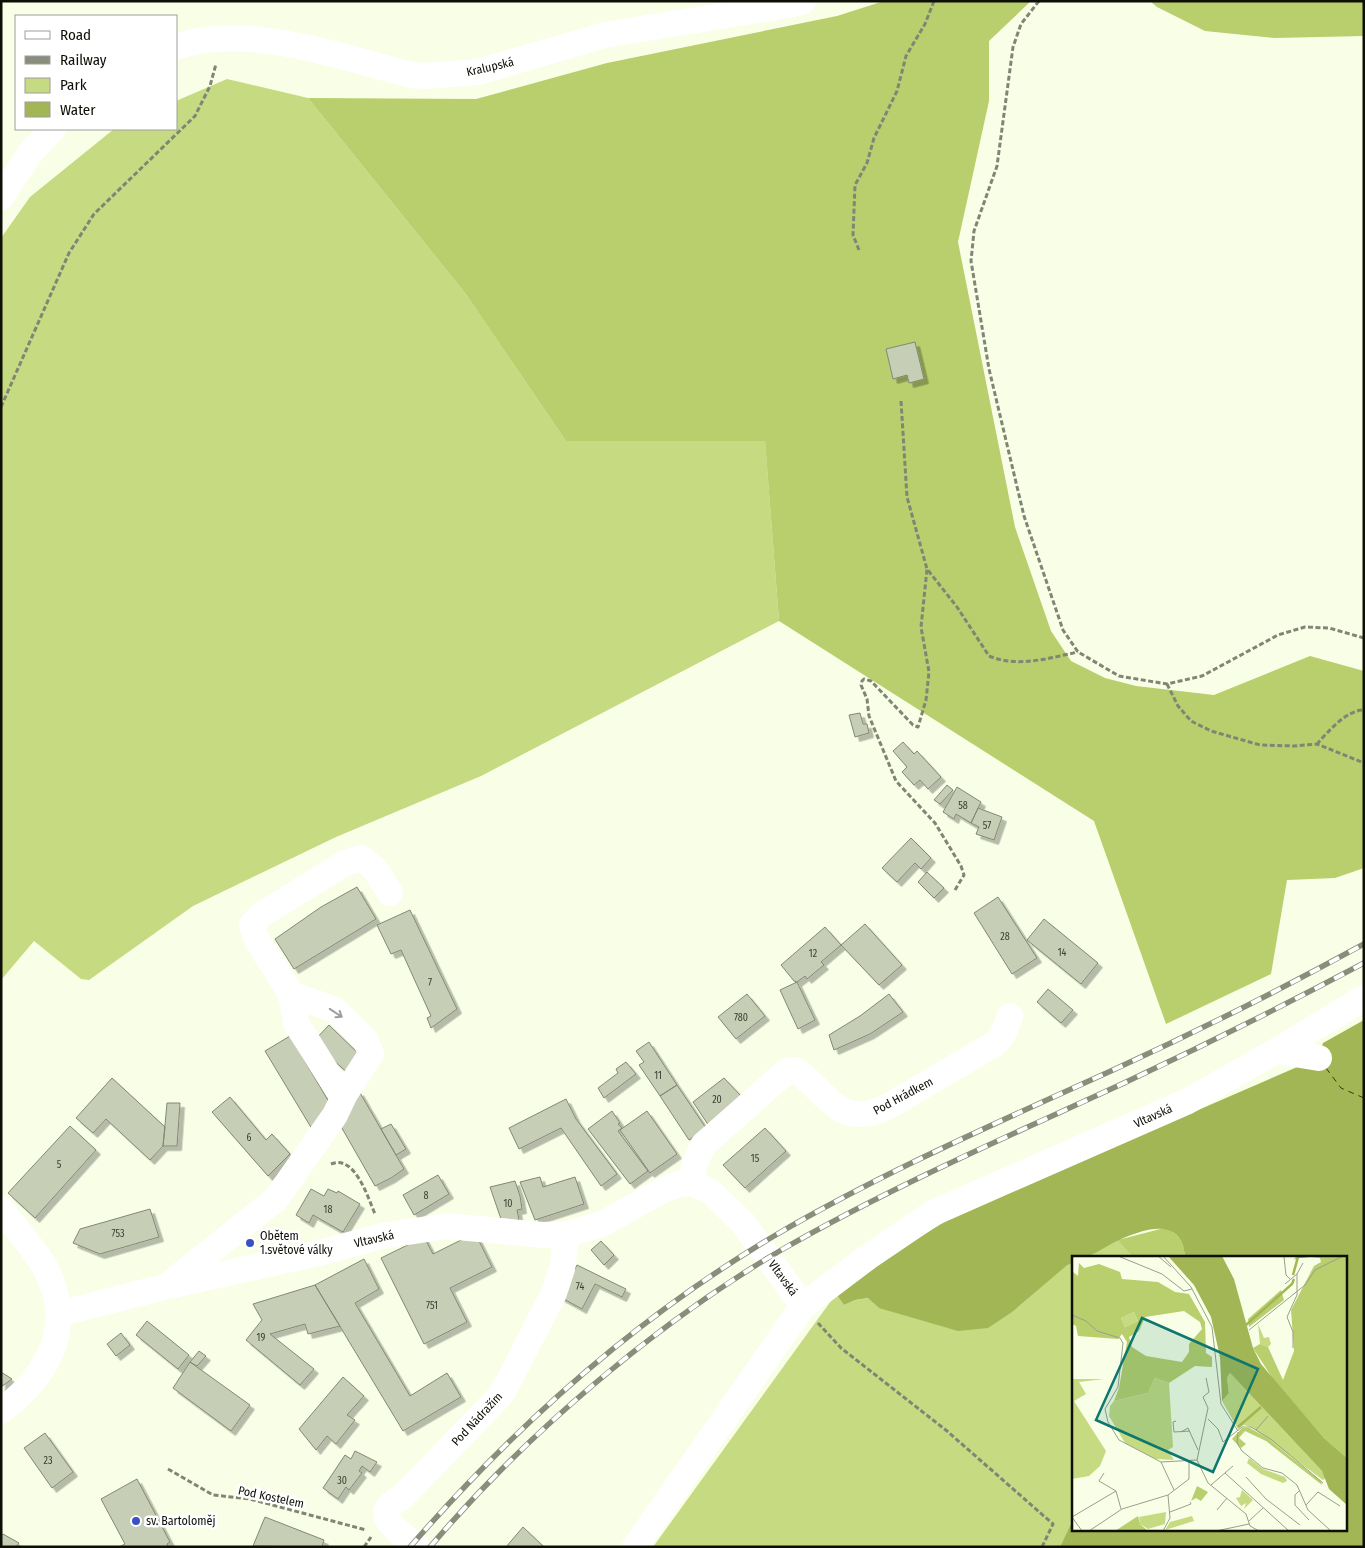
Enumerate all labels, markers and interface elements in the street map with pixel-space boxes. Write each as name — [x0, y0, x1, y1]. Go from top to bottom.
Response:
legend — [15, 15, 178, 130]
text: Road — [60, 26, 91, 44]
text: Railway — [60, 51, 107, 69]
street label: Kralupská — [465, 55, 515, 79]
text: Park — [60, 76, 87, 94]
text: Water — [60, 101, 96, 119]
house number: 58 — [958, 800, 968, 812]
house number: 57 — [983, 820, 991, 832]
house number: 28 — [1000, 931, 1010, 943]
house number: 14 — [1058, 947, 1067, 959]
house number: 12 — [809, 948, 818, 960]
house number: 7 — [428, 977, 432, 989]
one-way arrow — [329, 1008, 343, 1018]
house number: 780 — [734, 1012, 748, 1024]
house number: 11 — [654, 1070, 662, 1082]
street label: Pod Hrádkem — [871, 1074, 935, 1118]
house number: 20 — [712, 1094, 722, 1106]
street label: Vltavská — [1132, 1101, 1174, 1131]
house number: 6 — [247, 1132, 252, 1144]
house number: 15 — [751, 1153, 760, 1165]
house number: 5 — [57, 1159, 62, 1171]
house number: 8 — [424, 1190, 429, 1202]
house number: 10 — [503, 1198, 513, 1210]
house number: 18 — [324, 1204, 332, 1216]
house number: 753 — [112, 1228, 125, 1240]
street label: Vltavská — [353, 1228, 395, 1250]
place label: Obětem 1.světové války — [260, 1229, 333, 1257]
marker: Obětem 1.světové války — [244, 1237, 256, 1249]
inset map — [1072, 1256, 1348, 1530]
street label: Vltavská — [765, 1258, 801, 1299]
house number: 74 — [576, 1281, 584, 1293]
house number: 751 — [426, 1300, 438, 1312]
house number: 19 — [257, 1332, 266, 1344]
street label: Pod Nádražím — [449, 1389, 505, 1449]
house number: 23 — [44, 1455, 53, 1467]
house number: 30 — [337, 1475, 347, 1487]
street label: Pod Kostelem — [237, 1483, 305, 1511]
place label: sv. Bartoloměj — [146, 1514, 215, 1528]
marker: sv. Bartoloměj — [130, 1515, 142, 1527]

